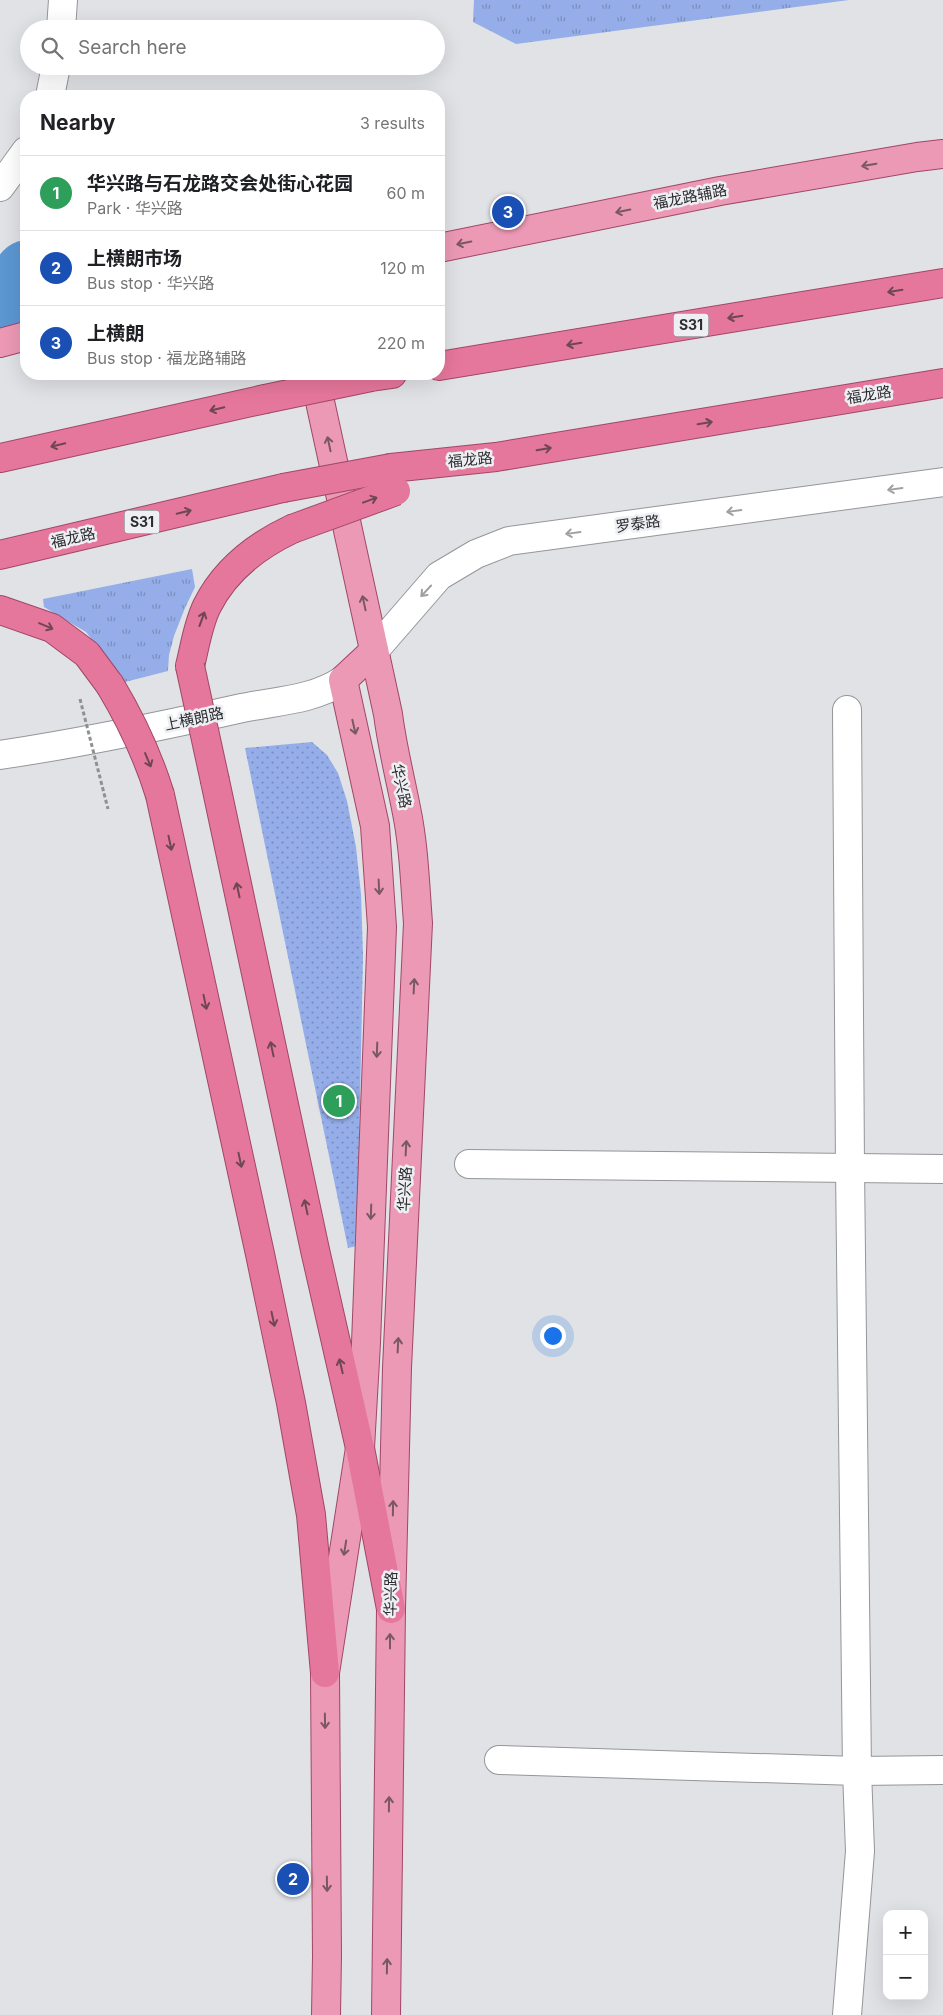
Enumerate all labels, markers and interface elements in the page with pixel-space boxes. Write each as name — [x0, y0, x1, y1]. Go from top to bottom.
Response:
search box — [20, 20, 445, 75]
icon: search — [38, 34, 66, 62]
text: Search here — [78, 36, 187, 59]
text: Nearby — [40, 110, 115, 135]
text: 3 results — [360, 113, 425, 133]
one-way arrow — [861, 161, 877, 171]
text: 华兴路与石龙路交会处街心花园 — [87, 172, 353, 195]
street label: 福龙路辅路 — [651, 180, 729, 213]
text: 1 — [53, 183, 59, 203]
text: 60 m — [386, 183, 425, 203]
pin: 3 — [492, 193, 524, 231]
text: Park · 华兴路 — [87, 198, 183, 218]
one-way arrow — [615, 206, 631, 216]
one-way arrow — [456, 238, 472, 248]
text: 上横朗市场 — [87, 247, 182, 270]
text: 2 — [51, 258, 61, 278]
text: 120 m — [380, 258, 425, 278]
text: Bus stop · 华兴路 — [87, 273, 214, 293]
one-way arrow — [887, 287, 903, 297]
one-way arrow — [727, 313, 743, 323]
road number: S31 — [674, 314, 708, 336]
text: 上横朗 — [87, 322, 144, 345]
text: 3 — [51, 333, 61, 353]
text: 220 m — [377, 333, 425, 353]
one-way arrow — [567, 339, 583, 349]
text: Bus stop · 福龙路辅路 — [87, 348, 246, 368]
street label: 福龙路 — [845, 382, 893, 407]
one-way arrow — [210, 405, 226, 414]
one-way arrow — [696, 417, 712, 427]
one-way arrow — [324, 437, 333, 453]
one-way arrow — [51, 440, 67, 450]
one-way arrow — [536, 444, 552, 454]
street label: 福龙路 — [447, 448, 493, 471]
one-way arrow — [887, 484, 903, 494]
one-way arrow — [362, 495, 378, 504]
one-way arrow — [726, 506, 742, 516]
one-way arrow — [175, 507, 191, 516]
road number: S31 — [124, 511, 160, 534]
street label: 罗泰路 — [614, 511, 662, 536]
street label: 福龙路 — [49, 523, 97, 552]
one-way arrow — [565, 528, 581, 538]
one-way arrow — [420, 584, 432, 597]
one-way arrow — [359, 596, 368, 612]
one-way arrow — [198, 612, 207, 627]
one-way arrow — [38, 622, 53, 632]
street label: 上横朗路 — [163, 703, 225, 734]
one-way arrow — [350, 719, 359, 735]
one-way arrow — [143, 752, 153, 767]
street label: 华兴路 — [388, 762, 415, 810]
one-way arrow — [166, 835, 175, 851]
one-way arrow — [375, 879, 384, 895]
one-way arrow — [233, 882, 242, 898]
one-way arrow — [410, 978, 419, 994]
one-way arrow — [201, 993, 210, 1009]
one-way arrow — [267, 1041, 276, 1057]
one-way arrow — [372, 1041, 381, 1057]
pin: 1 — [323, 1082, 355, 1120]
one-way arrow — [402, 1140, 411, 1156]
one-way arrow — [236, 1152, 245, 1168]
street label: 华兴路 — [394, 1166, 415, 1212]
one-way arrow — [301, 1200, 310, 1216]
one-way arrow — [366, 1204, 375, 1220]
one-way arrow — [269, 1311, 279, 1327]
your location — [540, 1323, 566, 1349]
one-way arrow — [393, 1338, 402, 1354]
one-way arrow — [336, 1359, 345, 1375]
one-way arrow — [388, 1500, 398, 1516]
one-way arrow — [339, 1539, 349, 1555]
street label: 华兴路 — [381, 1571, 400, 1617]
one-way arrow — [385, 1634, 395, 1650]
one-way arrow — [320, 1713, 330, 1729]
one-way arrow — [384, 1796, 394, 1812]
pin: 2 — [277, 1860, 309, 1898]
one-way arrow — [322, 1876, 332, 1892]
map controls — [883, 1910, 928, 2000]
button: + — [883, 1910, 928, 1955]
button: − — [883, 1955, 928, 2000]
one-way arrow — [382, 1959, 391, 1975]

